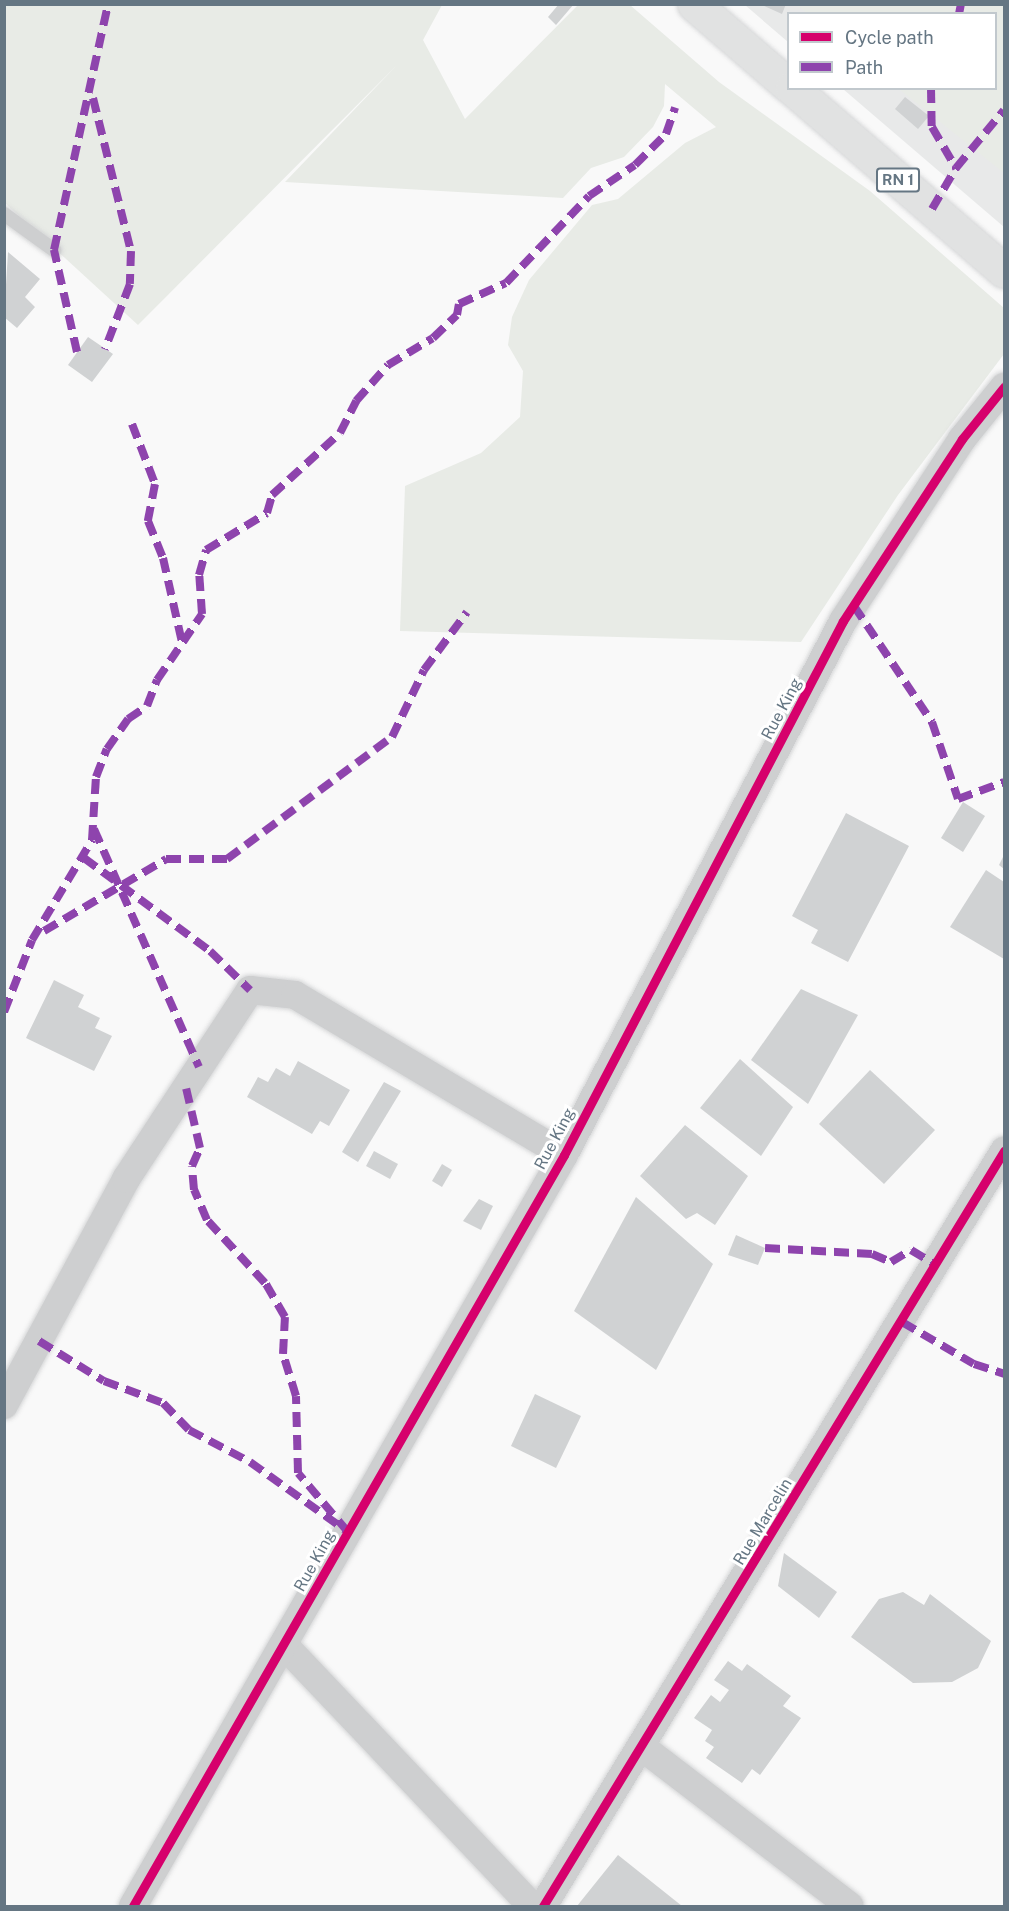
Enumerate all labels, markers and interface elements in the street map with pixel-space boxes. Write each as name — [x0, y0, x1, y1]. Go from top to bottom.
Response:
legend — [787, 12, 997, 90]
text: Cycle path — [845, 27, 934, 48]
text: Path — [845, 57, 883, 78]
road number: RN 1 — [876, 168, 920, 192]
street label: Rue King — [758, 675, 806, 743]
street label: Rue King — [531, 1105, 579, 1173]
street label: Rue Marcelin — [730, 1475, 796, 1569]
street label: Rue King — [290, 1527, 340, 1595]

